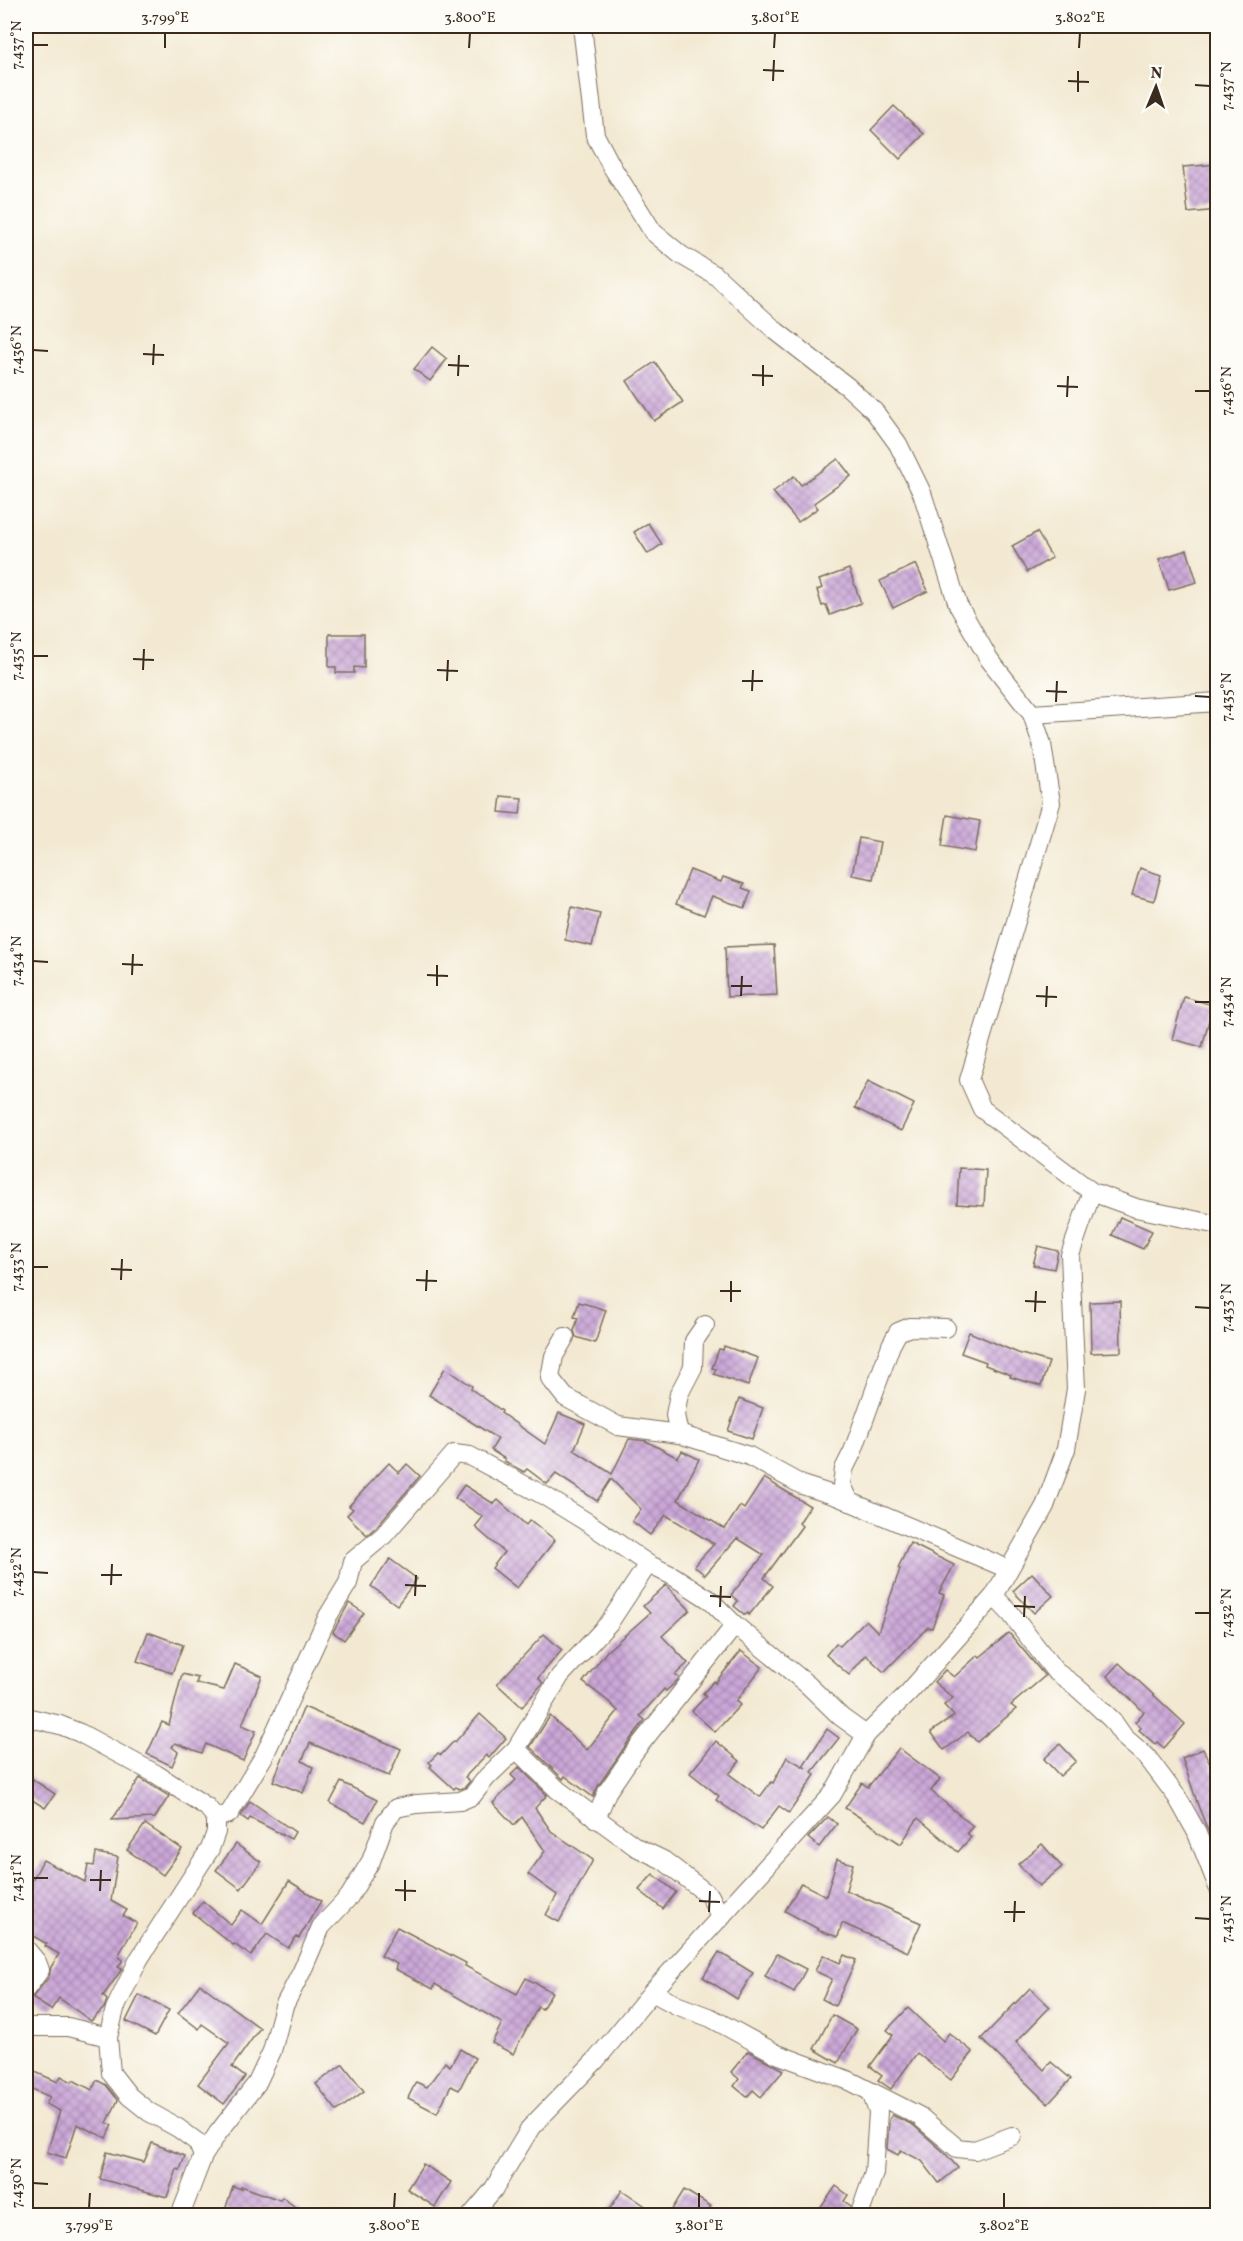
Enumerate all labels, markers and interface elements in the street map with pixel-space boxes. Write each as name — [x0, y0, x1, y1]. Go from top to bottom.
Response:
text: 3.799°E — [141, 8, 189, 29]
text: 3.800°E — [444, 8, 496, 29]
text: 3.801°E — [751, 8, 799, 29]
text: 3.802°E — [1055, 8, 1105, 29]
text: 7.437°N — [7, 20, 28, 70]
north arrow — [1126, 57, 1186, 117]
text: 7.437°N — [1217, 61, 1238, 111]
text: N — [1150, 63, 1163, 85]
text: 7.436°N — [7, 325, 28, 375]
text: 7.436°N — [1217, 366, 1238, 416]
text: 7.435°N — [7, 631, 28, 681]
text: 7.435°N — [1217, 672, 1238, 722]
text: 7.434°N — [7, 936, 28, 986]
text: 7.434°N — [1217, 977, 1238, 1027]
text: 7.433°N — [7, 1242, 28, 1292]
text: 7.433°N — [1217, 1283, 1238, 1333]
text: 7.432°N — [7, 1547, 28, 1597]
text: 7.432°N — [1217, 1588, 1238, 1638]
text: 7.431°N — [7, 1854, 28, 1902]
text: 7.431°N — [1217, 1895, 1238, 1943]
text: 7.430°N — [7, 2158, 28, 2208]
text: 3.799°E — [65, 2216, 113, 2237]
text: 3.800°E — [368, 2216, 420, 2237]
text: 3.801°E — [675, 2216, 723, 2237]
text: 3.802°E — [979, 2216, 1029, 2237]

